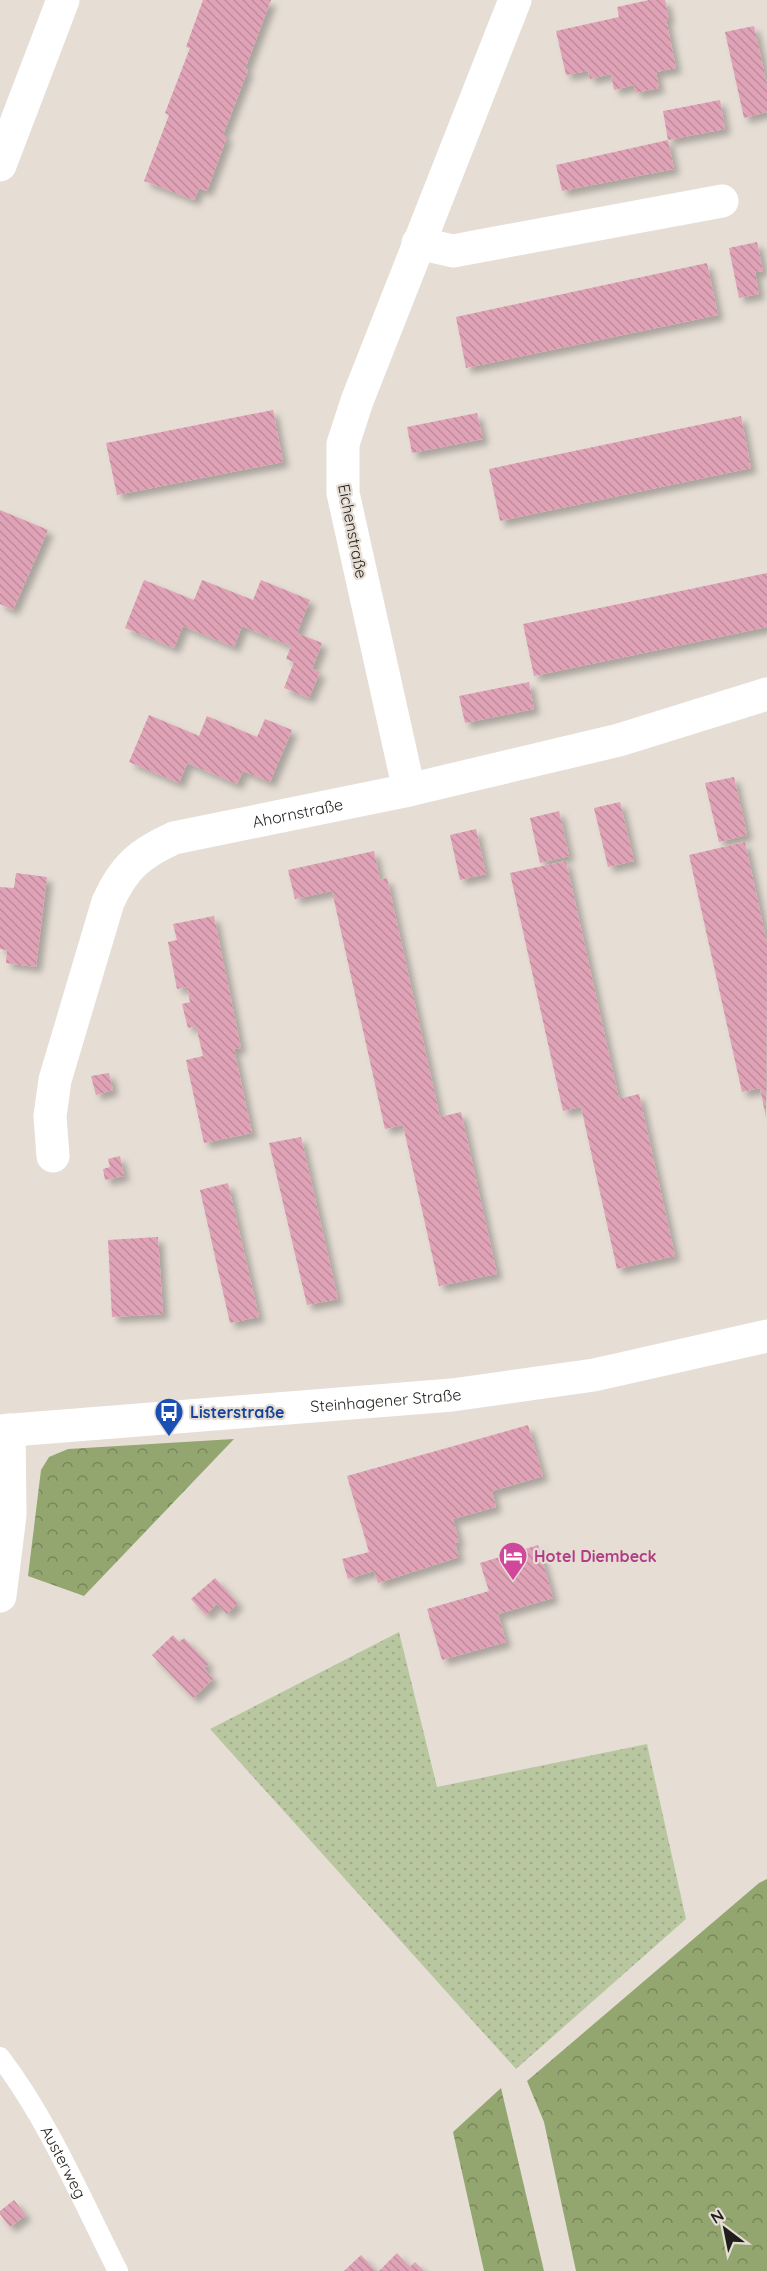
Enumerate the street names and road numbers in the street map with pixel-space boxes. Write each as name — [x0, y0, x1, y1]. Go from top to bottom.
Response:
street label: Eichenstraße — [334, 482, 372, 580]
street label: Ahornstraße — [251, 794, 345, 832]
street label: Steinhagener Straße — [310, 1384, 463, 1416]
street label: Austerweg — [36, 2122, 91, 2202]

